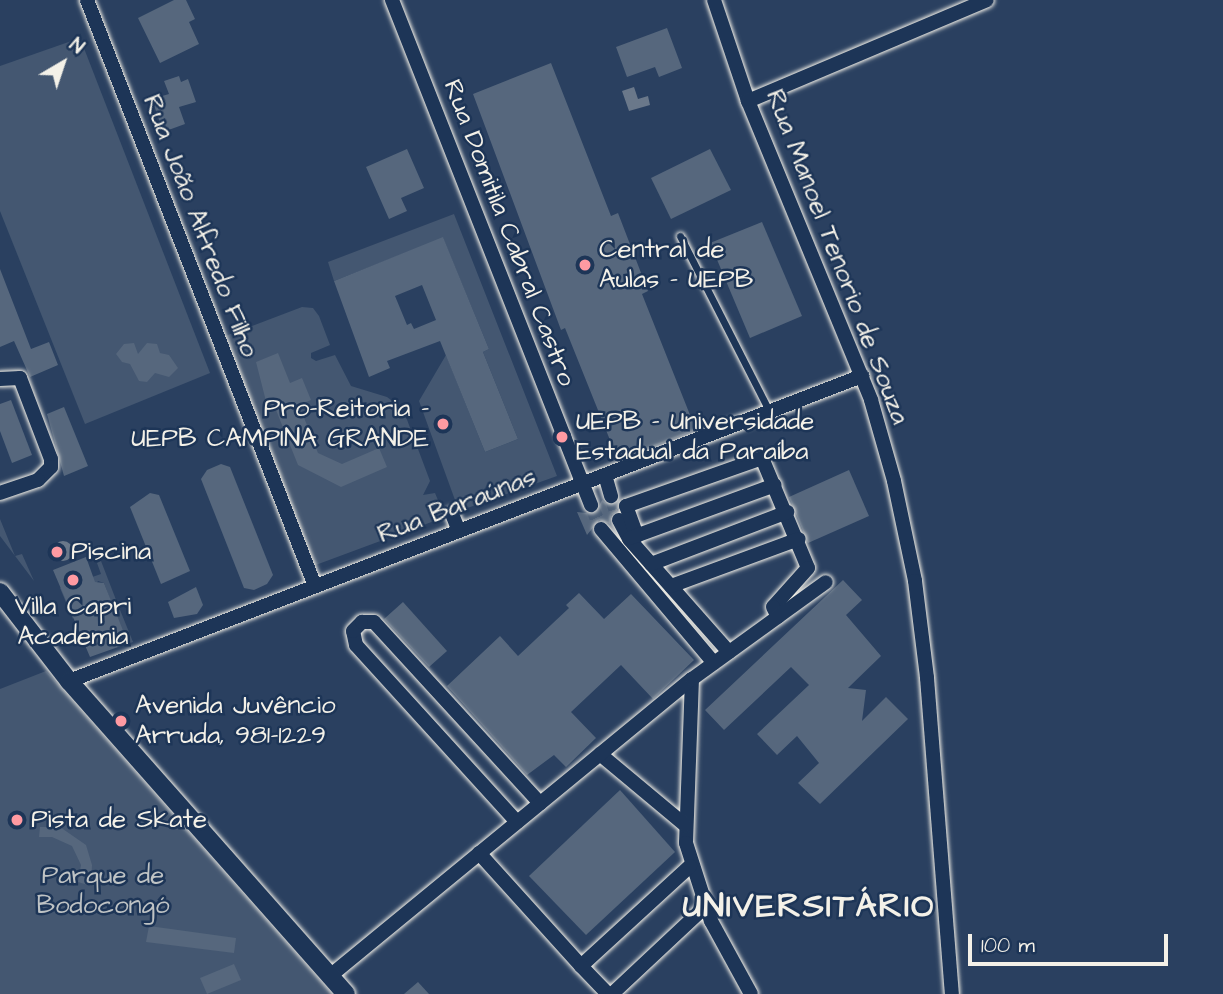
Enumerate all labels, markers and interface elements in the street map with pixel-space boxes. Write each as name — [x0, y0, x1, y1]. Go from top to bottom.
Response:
north arrow — [28, 28, 98, 98]
text: N — [63, 32, 90, 61]
street label: Rua Domitila Cabral Castro — [436, 75, 582, 391]
street label: Rua Manoel Tenorio de Souza — [759, 85, 915, 429]
street label: Rua João Alfredo Filho — [136, 90, 264, 362]
place label: Central de Aulas - UEPB — [599, 234, 753, 296]
marker: Central de Aulas - UEPB — [577, 257, 593, 273]
place label: Pro-Reitoria - UEPB CAMPINA GRANDE — [131, 393, 429, 454]
place label: UEPB - Universidade Estadual da Paraíba — [576, 406, 814, 467]
marker: Pro-Reitoria - UEPB CAMPINA GRANDE — [435, 416, 451, 432]
marker: UEPB - Universidade Estadual da Paraíba — [554, 429, 570, 445]
street label: Rua Baraúnas — [373, 461, 541, 551]
place label: Piscina — [71, 536, 151, 568]
marker: Piscina — [49, 544, 65, 560]
marker: Villa Capri Academia — [65, 572, 81, 588]
place label: Villa Capri Academia — [15, 591, 131, 652]
place label: Avenida Juvêncio Arruda, 981-1229 — [135, 690, 336, 752]
marker: Avenida Juvêncio Arruda, 981-1229 — [113, 713, 129, 729]
place label: Pista de Skate — [31, 804, 207, 836]
marker: Pista de Skate — [9, 812, 25, 828]
park label: Parque de Bodocongó — [36, 860, 170, 922]
district label: UNIVERSITÁRIO — [684, 887, 934, 927]
scale bar — [971, 920, 1170, 964]
text: 100 m — [981, 931, 1035, 960]

